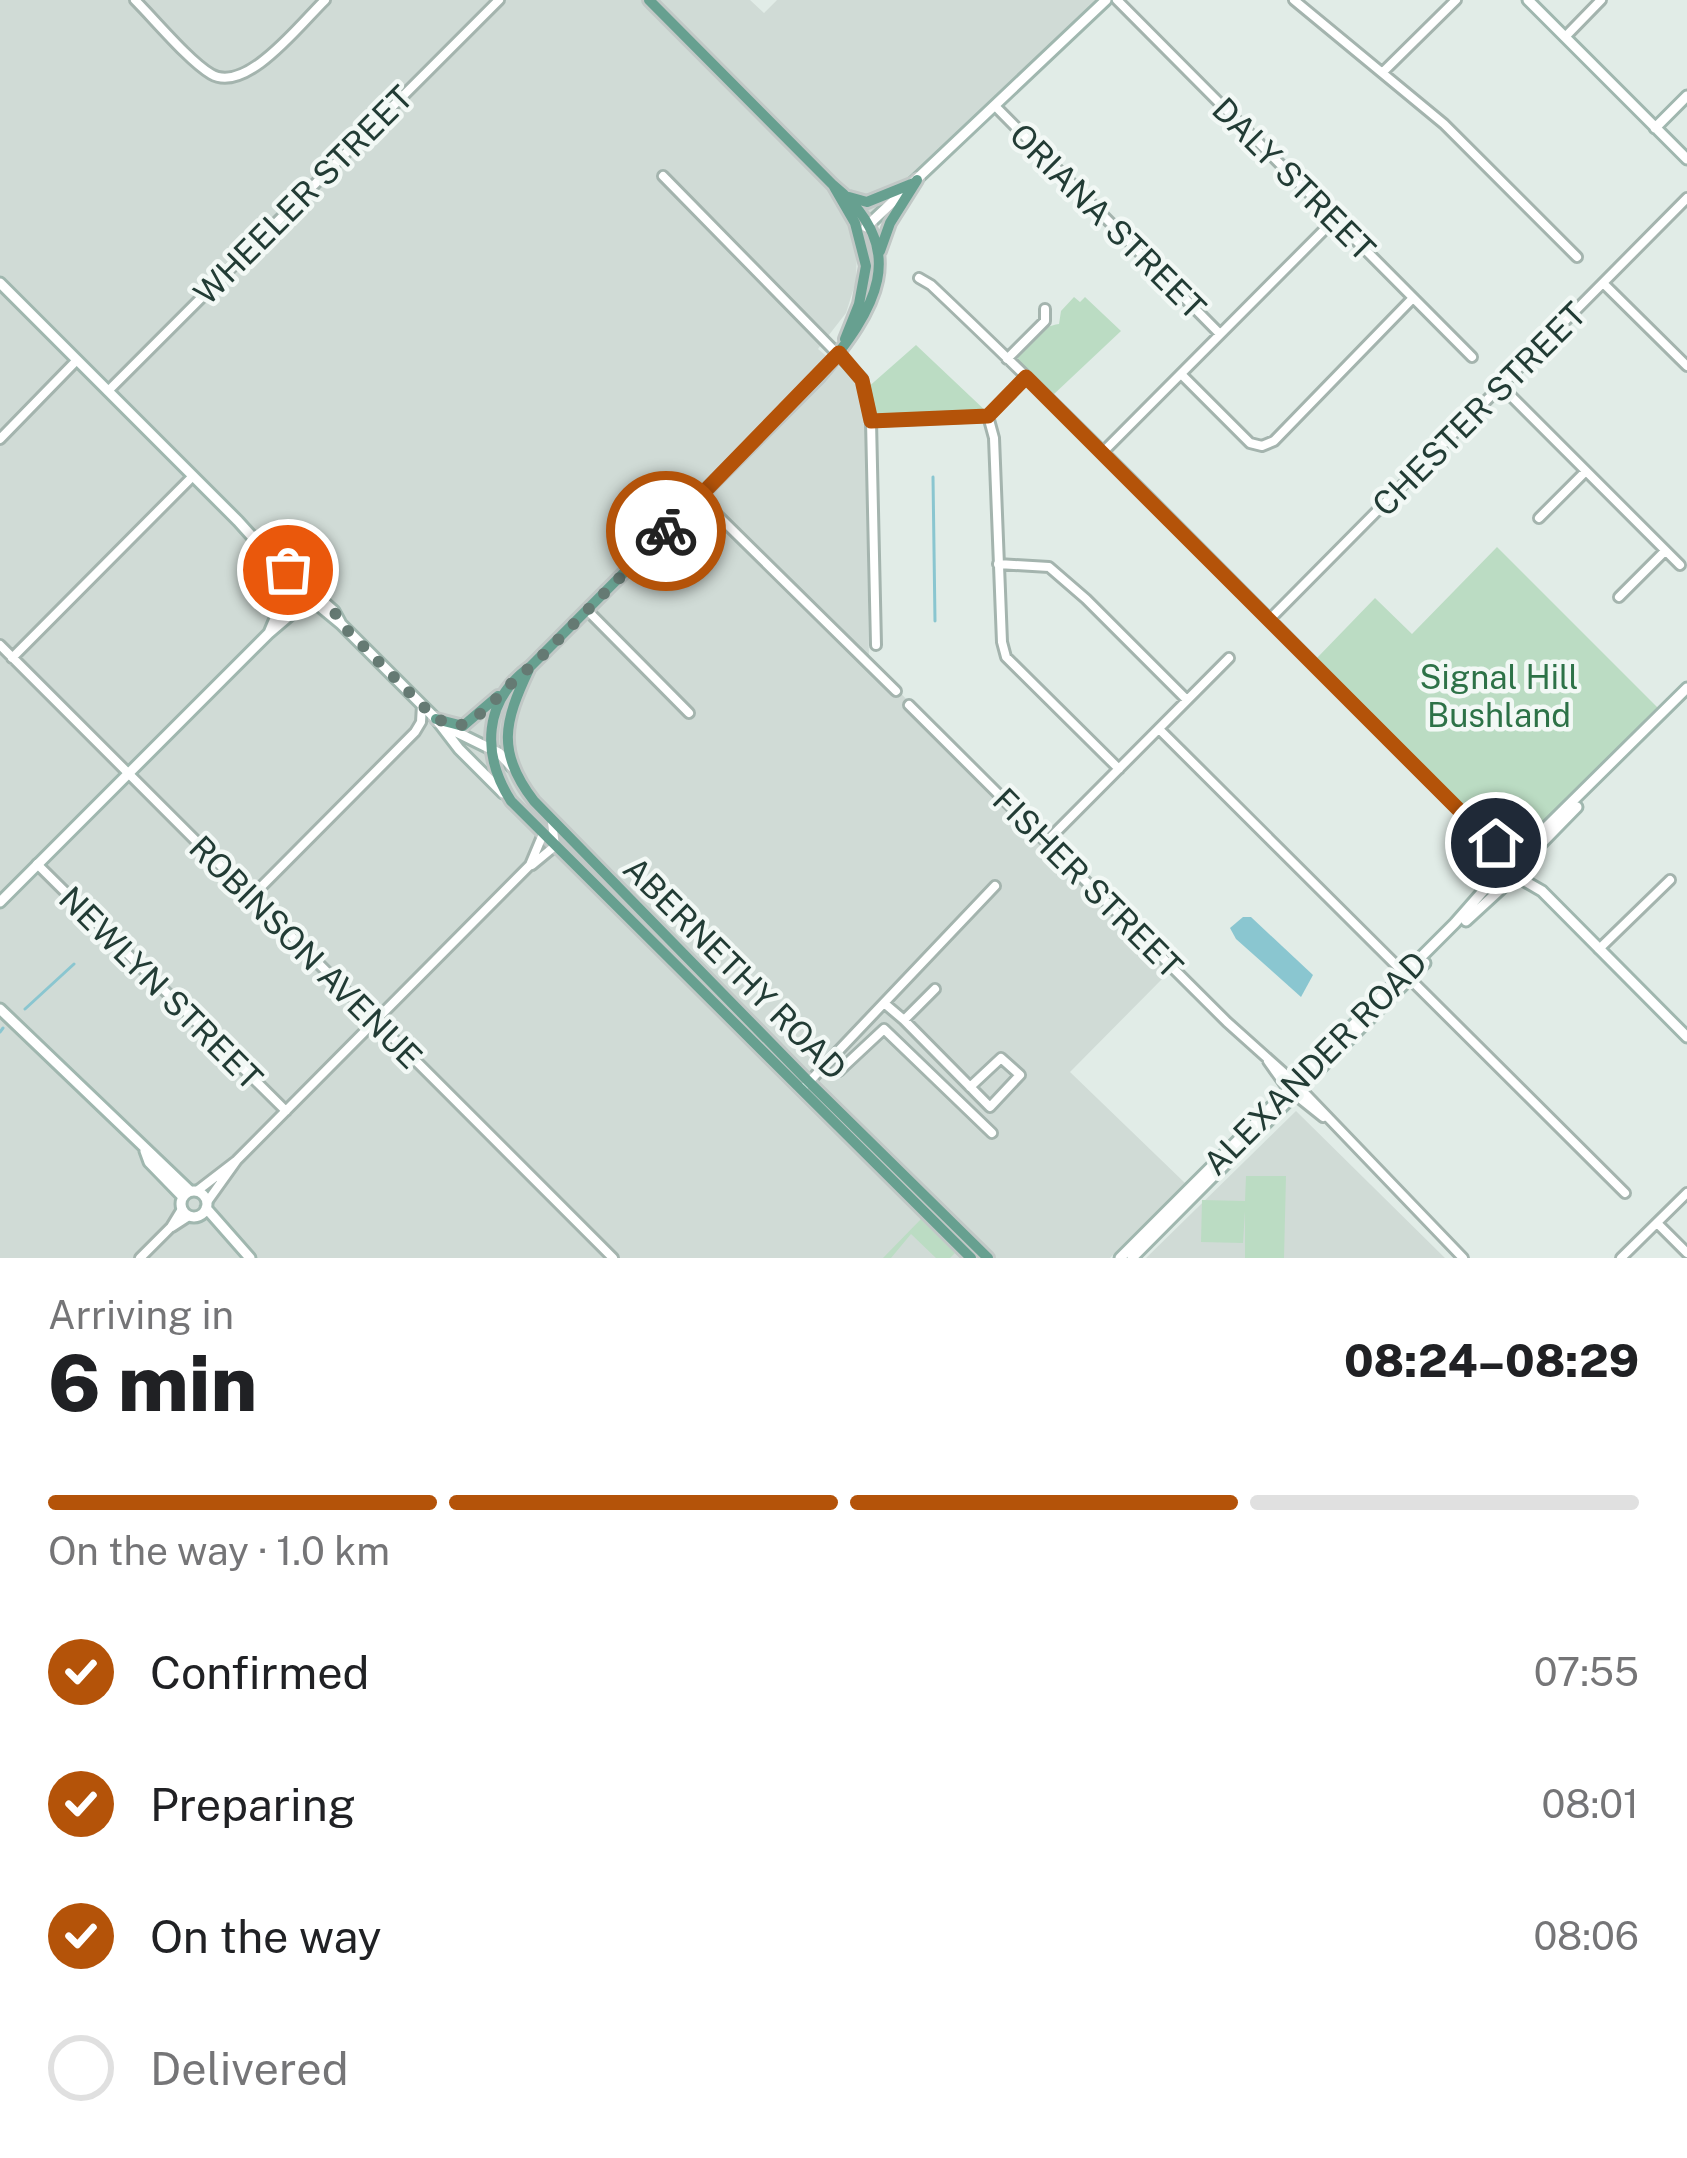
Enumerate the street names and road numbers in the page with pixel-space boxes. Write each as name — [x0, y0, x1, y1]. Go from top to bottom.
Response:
street label: WHEELER STREET — [186, 78, 420, 312]
street label: DALY STREET — [1205, 90, 1383, 268]
street label: ORIANA STREET — [1002, 115, 1214, 327]
street label: CHESTER STREET — [1365, 295, 1593, 523]
street label: FISHER STREET — [985, 780, 1191, 986]
street label: ROBINSON AVENUE — [182, 828, 430, 1076]
street label: ABERNETHY ROAD — [616, 849, 854, 1087]
street label: NEWLYN STREET — [52, 879, 270, 1097]
street label: ALEXANDER ROAD — [1196, 944, 1434, 1182]

